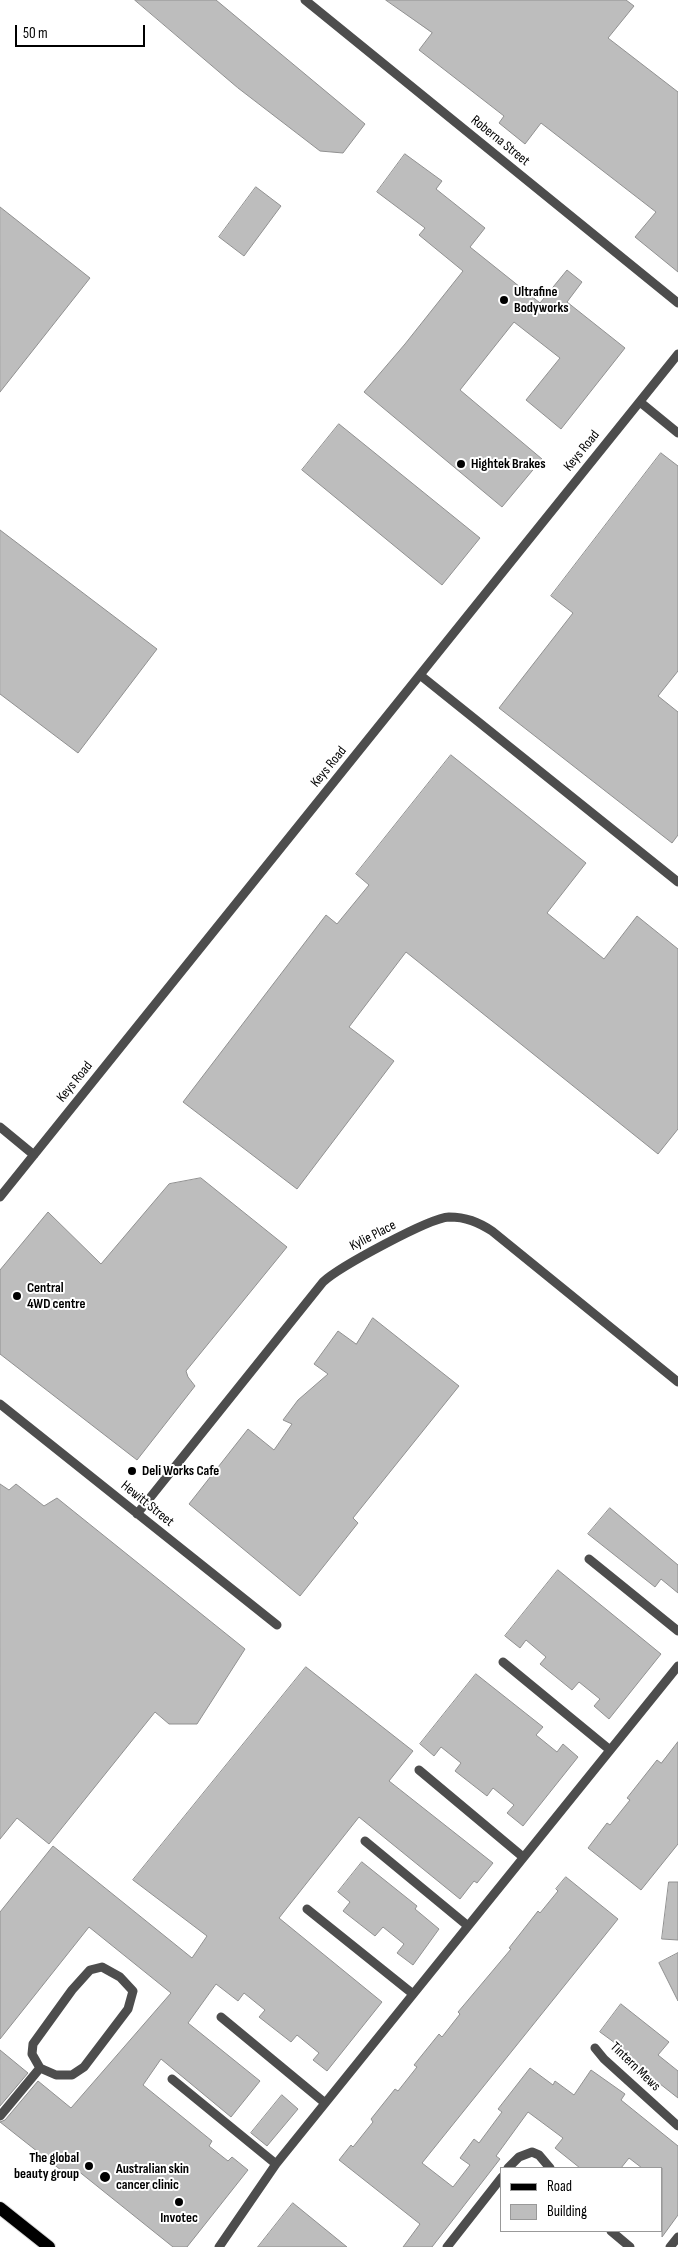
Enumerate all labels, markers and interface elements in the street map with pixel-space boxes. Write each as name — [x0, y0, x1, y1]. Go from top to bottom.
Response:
scale bar — [18, 15, 148, 47]
text: 50 m — [23, 24, 48, 43]
street label: Roberna Street — [467, 112, 533, 170]
place label: Ultrafine Bodyworks — [514, 284, 569, 316]
marker: Ultrafine Bodyworks — [498, 294, 510, 306]
street label: Keys Road — [560, 427, 604, 475]
place label: Hightek Brakes — [471, 456, 546, 472]
marker: Hightek Brakes — [455, 458, 467, 470]
street label: Keys Road — [307, 743, 351, 791]
street label: Keys Road — [53, 1058, 97, 1106]
street label: Kylie Place — [347, 1217, 399, 1255]
place label: Central 4WD centre — [27, 1280, 85, 1312]
marker: Central 4WD centre — [11, 1290, 23, 1302]
place label: Deli Works Cafe — [142, 1463, 219, 1479]
marker: Deli Works Cafe — [126, 1465, 138, 1477]
street label: Hewitt Street — [117, 1478, 177, 1530]
street label: Tintern Mews — [606, 2039, 664, 2095]
place label: The global beauty group — [14, 2150, 79, 2182]
marker: The global beauty group — [83, 2160, 95, 2172]
place label: Australian skin cancer clinic — [116, 2161, 189, 2194]
legend — [500, 2167, 663, 2232]
marker: Australian skin cancer clinic — [98, 2170, 112, 2184]
text: Road — [547, 2177, 572, 2196]
marker: Invotec — [173, 2196, 185, 2208]
text: Building — [547, 2202, 587, 2221]
place label: Invotec — [160, 2210, 198, 2226]

